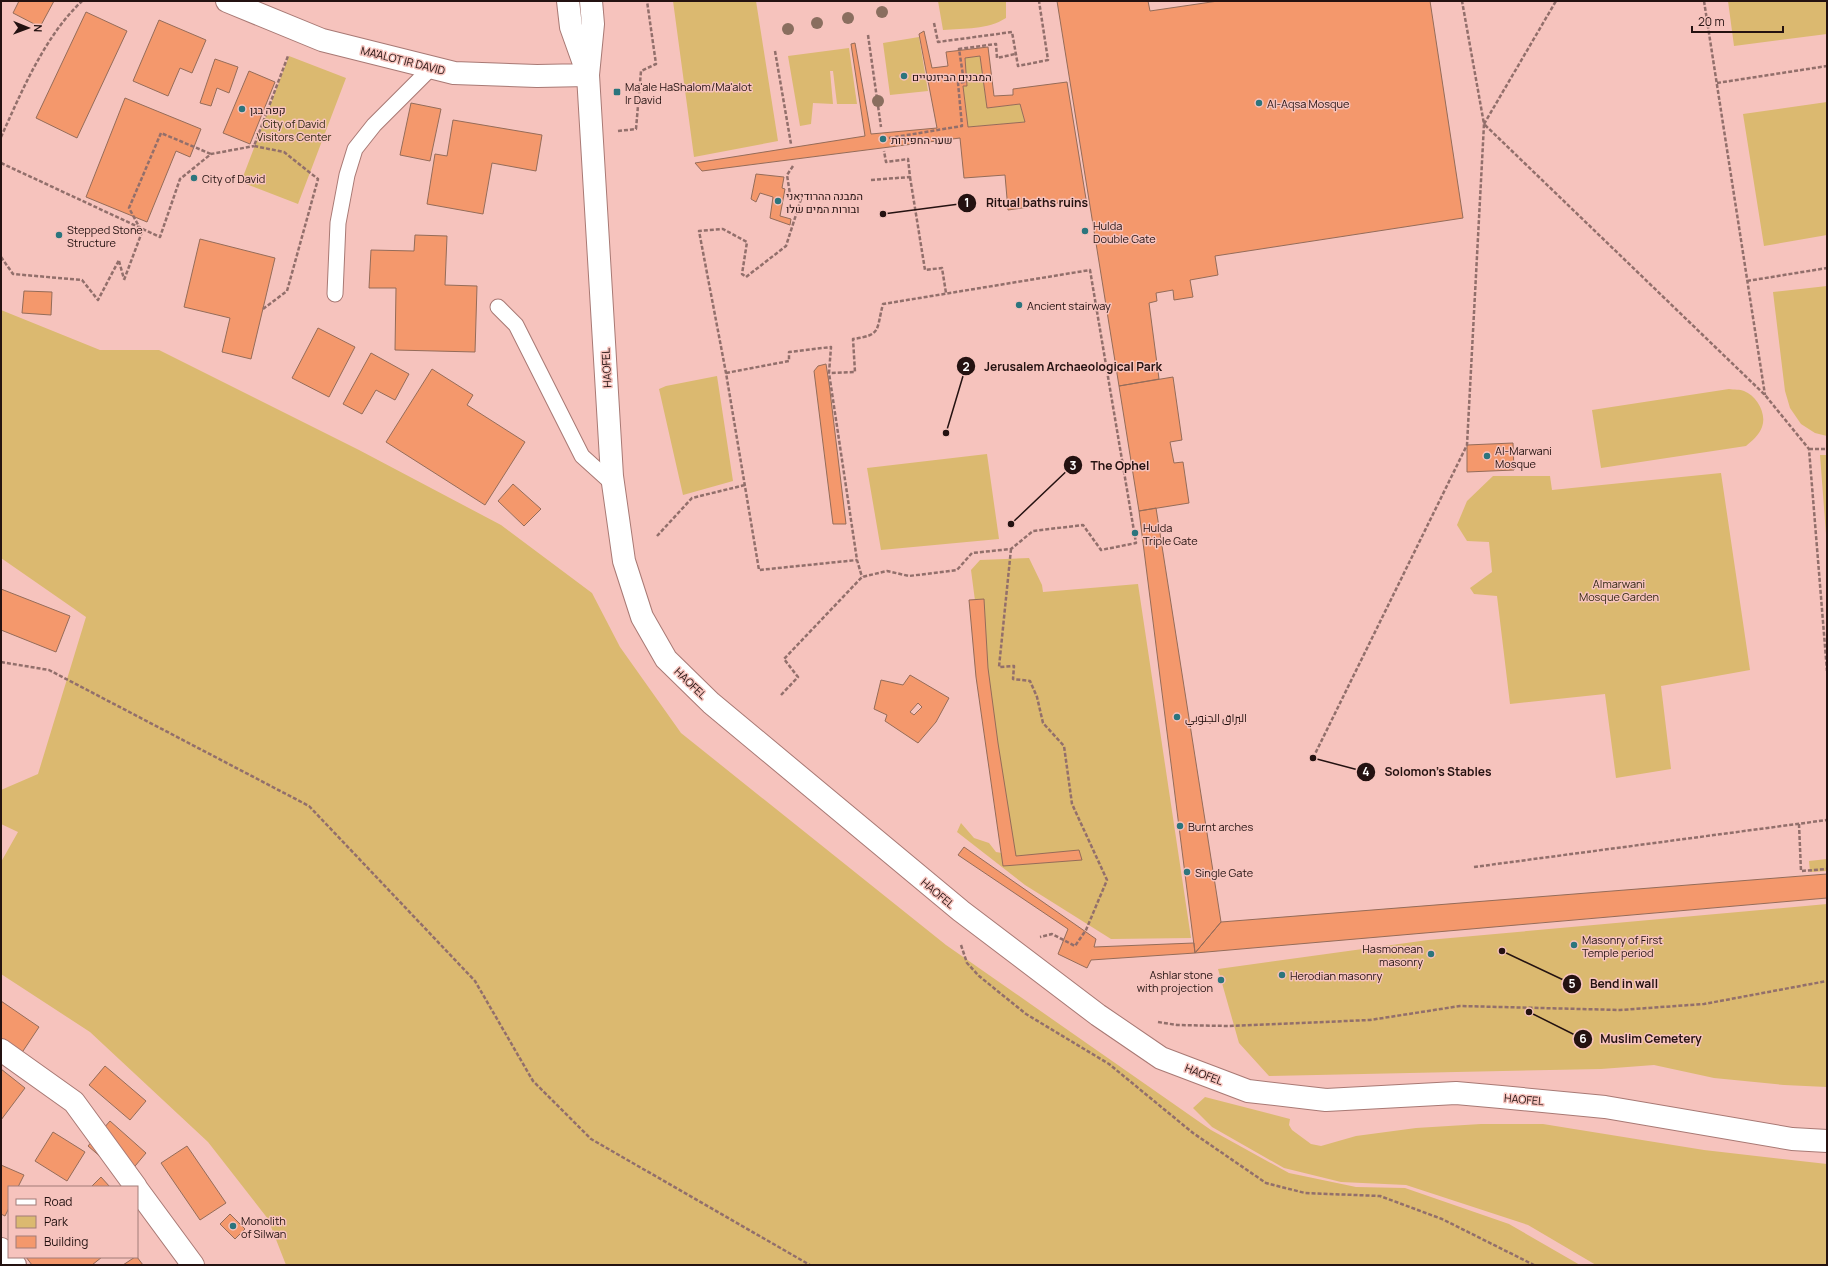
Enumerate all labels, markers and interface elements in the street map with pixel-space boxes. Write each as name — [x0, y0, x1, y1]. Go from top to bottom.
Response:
north arrow — [8, 8, 48, 48]
scale bar — [1692, 8, 1783, 34]
text: 20 m — [1698, 13, 1725, 30]
text: N — [31, 24, 46, 32]
street label: MA'ALOT IR DAVID — [359, 42, 447, 78]
place label: המבנים הביזנטיים — [912, 69, 992, 84]
marker: המבנים הביזנטיים — [899, 71, 909, 81]
place label: Ma'ale HaShalom/Ma'alot Ir David — [625, 79, 752, 107]
marker: Ma'ale HaShalom/Ma'alot Ir David — [612, 87, 622, 97]
place label: Al-Aqsa Mosque — [1267, 96, 1350, 111]
marker: Al-Aqsa Mosque — [1254, 98, 1264, 108]
place label: קפה בגן — [250, 102, 286, 117]
marker: קפה בגן — [237, 104, 247, 114]
park label: City of David Visitors Center — [257, 116, 332, 144]
place label: שער החפירות — [891, 132, 953, 147]
marker: שער החפירות — [878, 134, 888, 144]
place label: City of David — [202, 171, 265, 186]
marker: City of David — [189, 173, 199, 183]
place label: המבנה ההרודיאני ובורות המים שלו — [786, 188, 863, 216]
callout: Ritual baths ruins — [957, 191, 1096, 215]
text: 1 — [964, 194, 970, 211]
text: Ritual baths ruins — [986, 194, 1089, 211]
marker: המבנה ההרודיאני ובורות המים שלו — [773, 196, 783, 206]
place label: Hulda Double Gate — [1093, 218, 1156, 246]
place label: Stepped Stone Structure — [67, 222, 143, 250]
marker: Hulda Double Gate — [1080, 226, 1090, 236]
marker: Stepped Stone Structure — [54, 230, 64, 240]
place label: Ancient stairway — [1027, 298, 1111, 313]
marker: Ancient stairway — [1014, 300, 1024, 310]
street label: HAOFEL — [597, 347, 615, 388]
callout: Jerusalem Archaeological Park — [956, 354, 1170, 378]
text: 2 — [962, 358, 970, 375]
text: Jerusalem Archaeological Park — [984, 358, 1162, 375]
place label: Al-Marwani Mosque — [1495, 443, 1552, 471]
marker: Al-Marwani Mosque — [1482, 451, 1492, 461]
callout: The Ophel — [1063, 453, 1157, 477]
text: 3 — [1070, 457, 1077, 474]
text: The Ophel — [1091, 457, 1149, 474]
place label: Hulda Triple Gate — [1143, 520, 1198, 548]
marker: Hulda Triple Gate — [1130, 528, 1140, 538]
park label: Almarwani Mosque Garden — [1579, 576, 1659, 604]
street label: HAOFEL — [672, 664, 711, 702]
place label: البراق الجنوبي — [1185, 710, 1247, 727]
marker: البراق الجنوبي — [1172, 712, 1182, 722]
callout: Solomon's Stables — [1356, 760, 1499, 784]
text: 4 — [1362, 763, 1370, 780]
text: Solomon's Stables — [1384, 763, 1492, 780]
place label: Burnt arches — [1188, 819, 1253, 834]
marker: Burnt arches — [1175, 821, 1185, 831]
place label: Single Gate — [1195, 865, 1254, 880]
marker: Single Gate — [1182, 867, 1192, 877]
street label: HAOFEL — [918, 875, 958, 912]
place label: Masonry of First Temple period — [1582, 932, 1663, 960]
marker: Masonry of First Temple period — [1569, 940, 1579, 950]
place label: Hasmonean masonry — [1362, 941, 1423, 969]
marker: Hasmonean masonry — [1426, 949, 1436, 959]
place label: Ashlar stone with projection — [1137, 967, 1214, 995]
place label: Herodian masonry — [1290, 968, 1382, 983]
marker: Herodian masonry — [1277, 970, 1287, 980]
callout: Bend in wall — [1562, 972, 1666, 996]
marker: Ashlar stone with projection — [1216, 975, 1226, 985]
text: 5 — [1568, 975, 1576, 992]
text: Bend in wall — [1590, 975, 1658, 992]
callout: Muslim Cemetery — [1573, 1027, 1710, 1051]
text: 6 — [1579, 1030, 1587, 1047]
text: Muslim Cemetery — [1600, 1030, 1702, 1047]
street label: HAOFEL — [1183, 1060, 1226, 1088]
street label: HAOFEL — [1504, 1090, 1545, 1108]
legend — [8, 1186, 138, 1258]
text: Road — [44, 1193, 72, 1210]
text: Park — [44, 1213, 69, 1230]
place label: Monolith of Silwan — [241, 1213, 286, 1241]
marker: Monolith of Silwan — [228, 1221, 238, 1231]
text: Building — [44, 1233, 88, 1250]

